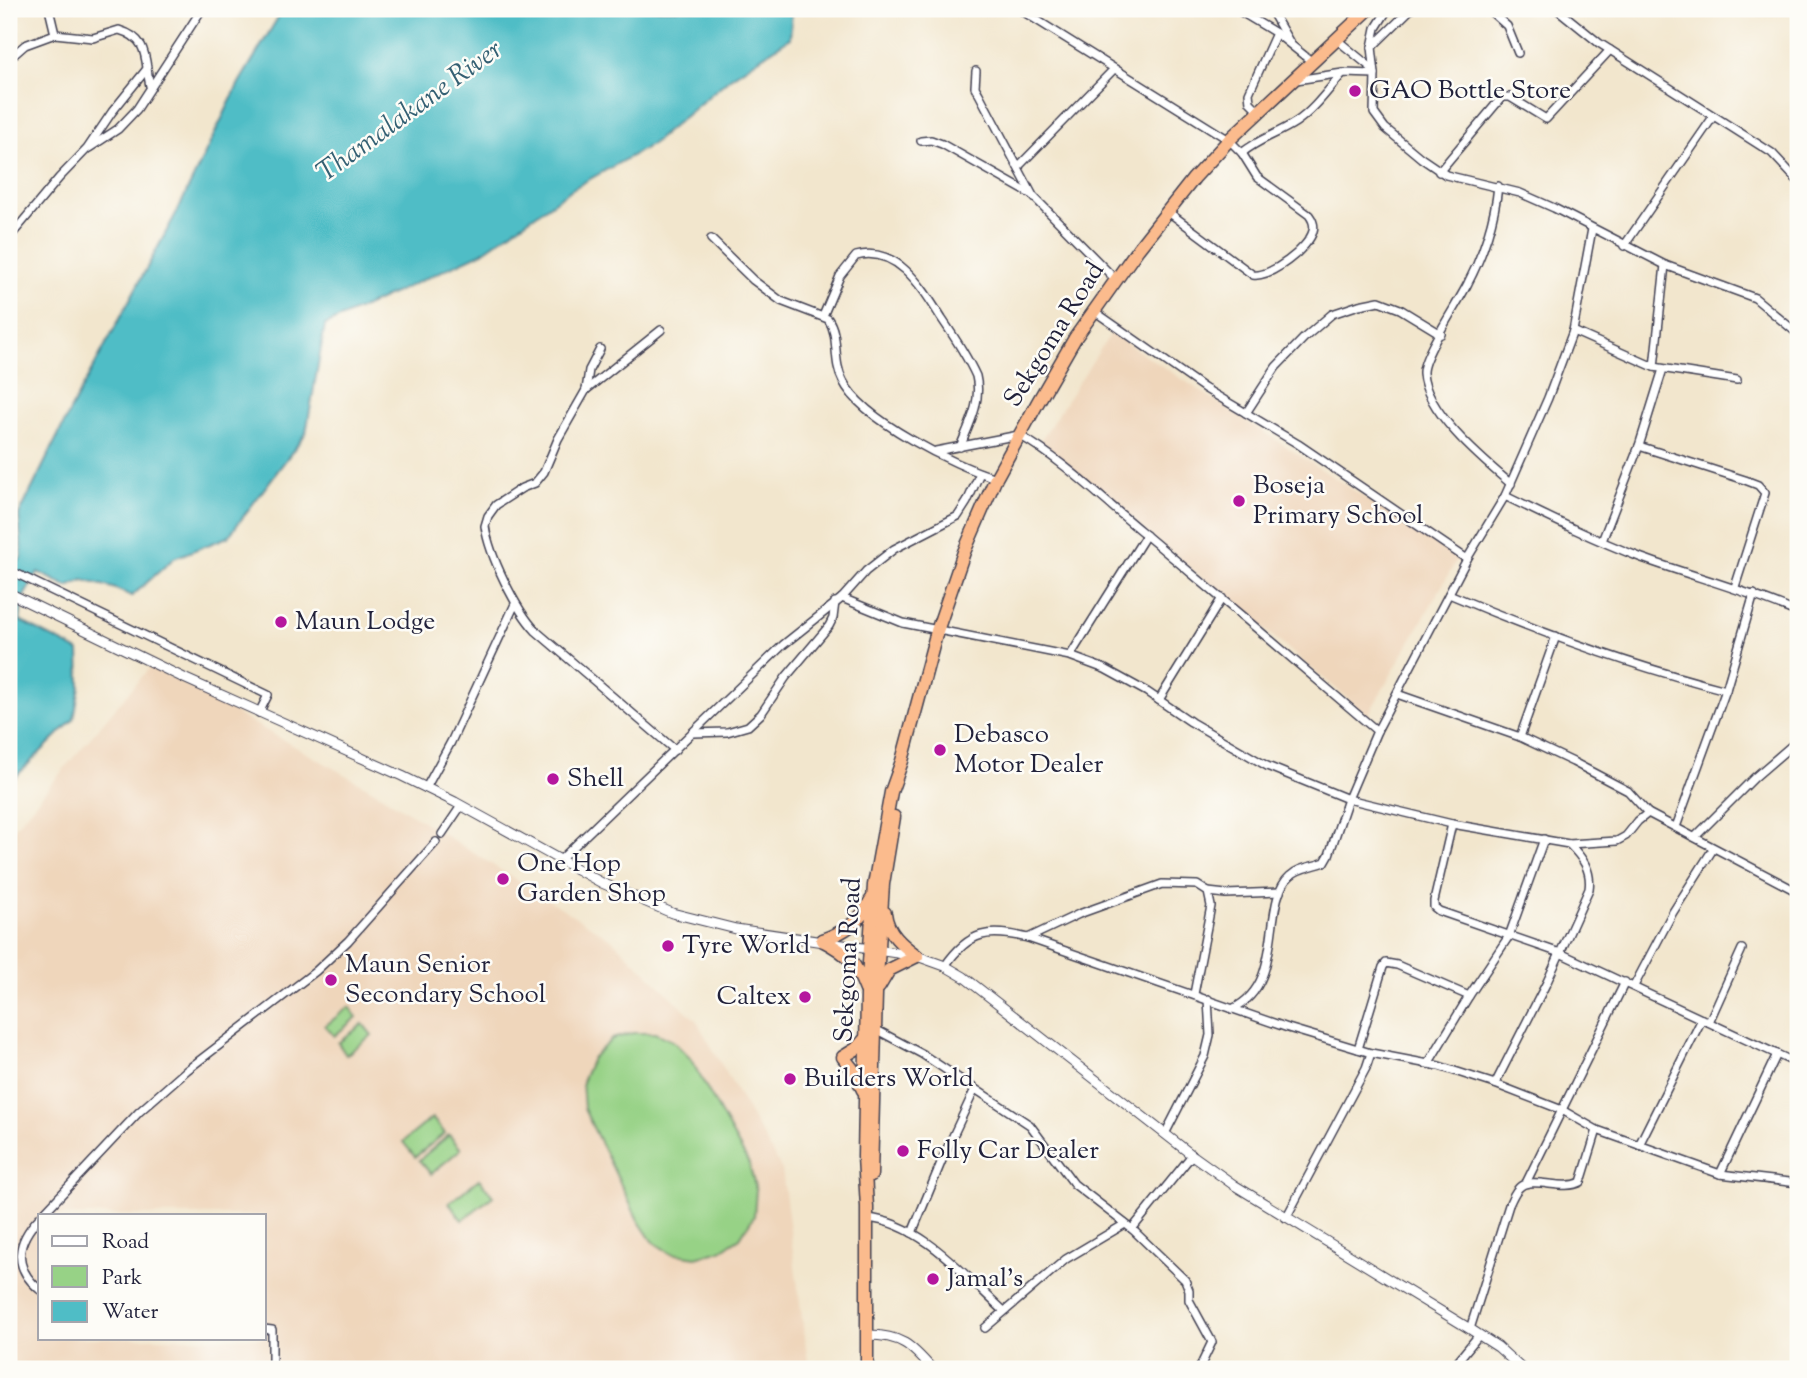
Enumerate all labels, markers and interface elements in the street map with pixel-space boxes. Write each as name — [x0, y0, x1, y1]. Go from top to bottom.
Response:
water label: Thamalakane River — [309, 31, 511, 193]
place label: GAO Bottle Store — [1369, 73, 1571, 110]
marker: GAO Bottle Store — [1347, 83, 1363, 99]
street label: Sekgoma Road — [995, 255, 1115, 415]
place label: Boseja Primary School — [1253, 468, 1423, 535]
marker: Boseja Primary School — [1231, 493, 1247, 509]
place label: Maun Lodge — [295, 604, 435, 641]
marker: Maun Lodge — [273, 614, 289, 630]
place label: Debasco Motor Dealer — [954, 717, 1104, 784]
marker: Debasco Motor Dealer — [932, 742, 948, 758]
place label: Shell — [567, 761, 624, 798]
marker: Shell — [545, 771, 561, 787]
place label: One Hop Garden Shop — [517, 846, 666, 913]
marker: One Hop Garden Shop — [495, 871, 511, 887]
street label: Sekgoma Road — [826, 876, 872, 1044]
place label: Tyre World — [682, 928, 811, 965]
marker: Tyre World — [660, 938, 676, 954]
place label: Maun Senior Secondary School — [345, 947, 546, 1014]
marker: Maun Senior Secondary School — [323, 972, 339, 988]
place label: Caltex — [716, 979, 791, 1016]
marker: Caltex — [797, 989, 813, 1005]
place label: Builders World — [804, 1061, 974, 1098]
marker: Builders World — [782, 1071, 798, 1087]
place label: Folly Car Dealer — [917, 1133, 1099, 1170]
marker: Folly Car Dealer — [895, 1143, 911, 1159]
legend — [38, 1214, 266, 1340]
text: Road — [102, 1228, 149, 1258]
place label: Jamal's — [945, 1261, 1023, 1298]
text: Park — [102, 1264, 143, 1294]
marker: Jamal's — [925, 1271, 941, 1287]
text: Water — [102, 1298, 159, 1328]

